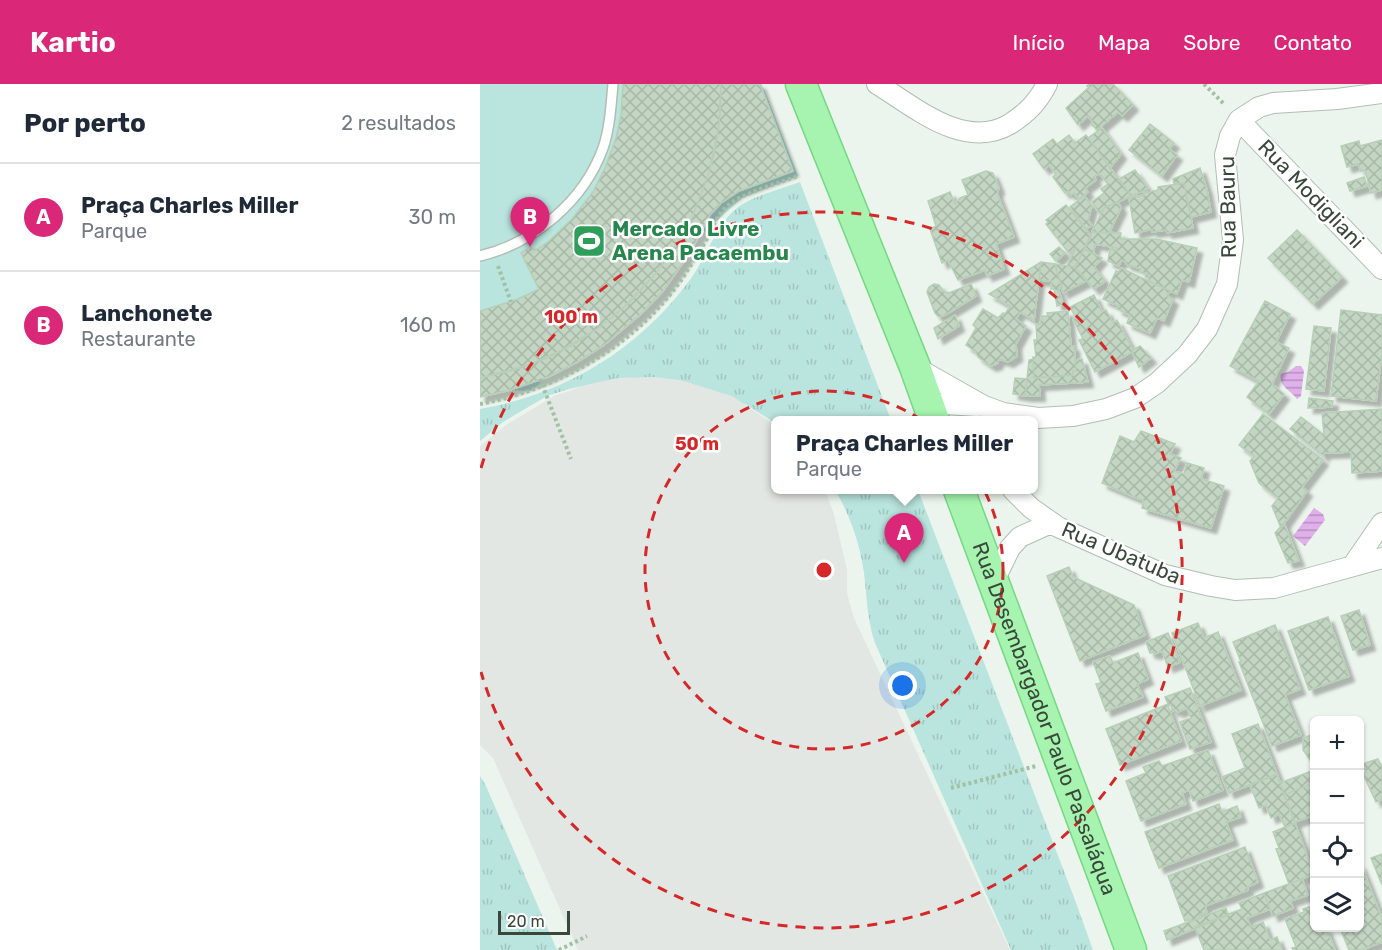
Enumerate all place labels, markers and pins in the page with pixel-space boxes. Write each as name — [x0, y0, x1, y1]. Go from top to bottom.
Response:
pin: B — [511, 198, 550, 247]
place label: Mercado Livre Arena Pacaembu — [612, 216, 789, 265]
sports icon: Mercado Livre Arena Pacaembu — [571, 223, 607, 259]
pin: A — [884, 514, 924, 563]
centre of rings — [814, 560, 834, 580]

